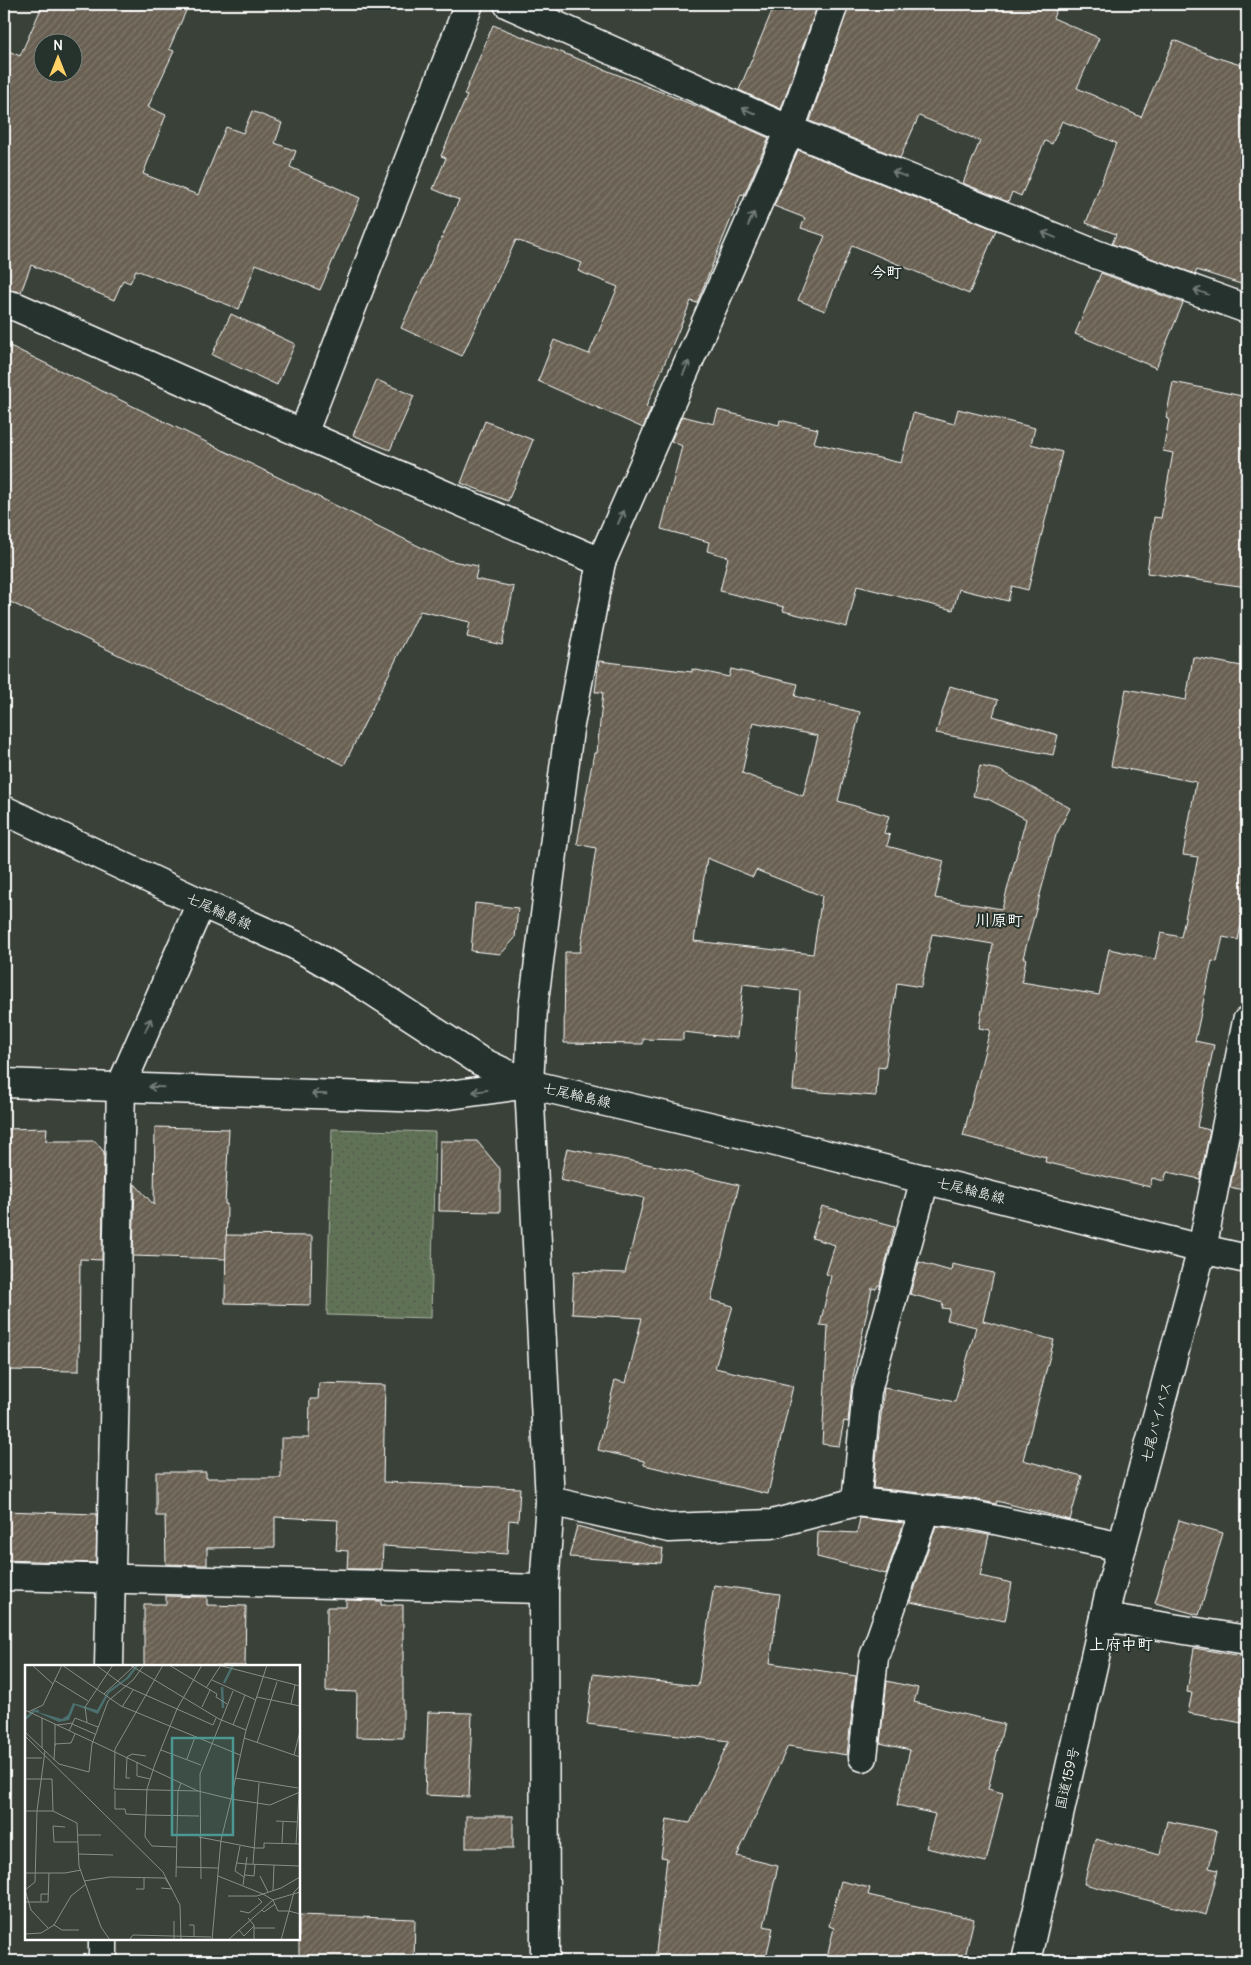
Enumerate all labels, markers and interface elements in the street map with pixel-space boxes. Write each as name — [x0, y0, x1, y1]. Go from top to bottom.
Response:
north arrow — [32, 32, 82, 82]
text: N — [53, 36, 63, 54]
one-way arrow — [742, 106, 757, 116]
one-way arrow — [892, 168, 907, 178]
one-way arrow — [747, 212, 757, 227]
one-way arrow — [1042, 230, 1057, 239]
district label: 今町 — [870, 262, 902, 282]
one-way arrow — [1194, 287, 1210, 296]
one-way arrow — [681, 361, 691, 376]
one-way arrow — [616, 510, 626, 525]
street label: 七尾輪島線 — [183, 889, 255, 933]
district label: 川原町 — [975, 910, 1023, 930]
one-way arrow — [143, 1018, 153, 1033]
street label: 七尾輪島線 — [541, 1078, 613, 1112]
one-way arrow — [148, 1083, 164, 1092]
one-way arrow — [473, 1086, 489, 1096]
one-way arrow — [311, 1089, 327, 1098]
street label: 七尾輪島線 — [935, 1173, 1007, 1207]
street label: 七尾バイパス — [1136, 1379, 1176, 1465]
district label: 上府中町 — [1089, 1634, 1153, 1654]
inset map — [25, 1665, 300, 1940]
street label: 国道159号 — [1051, 1745, 1083, 1811]

